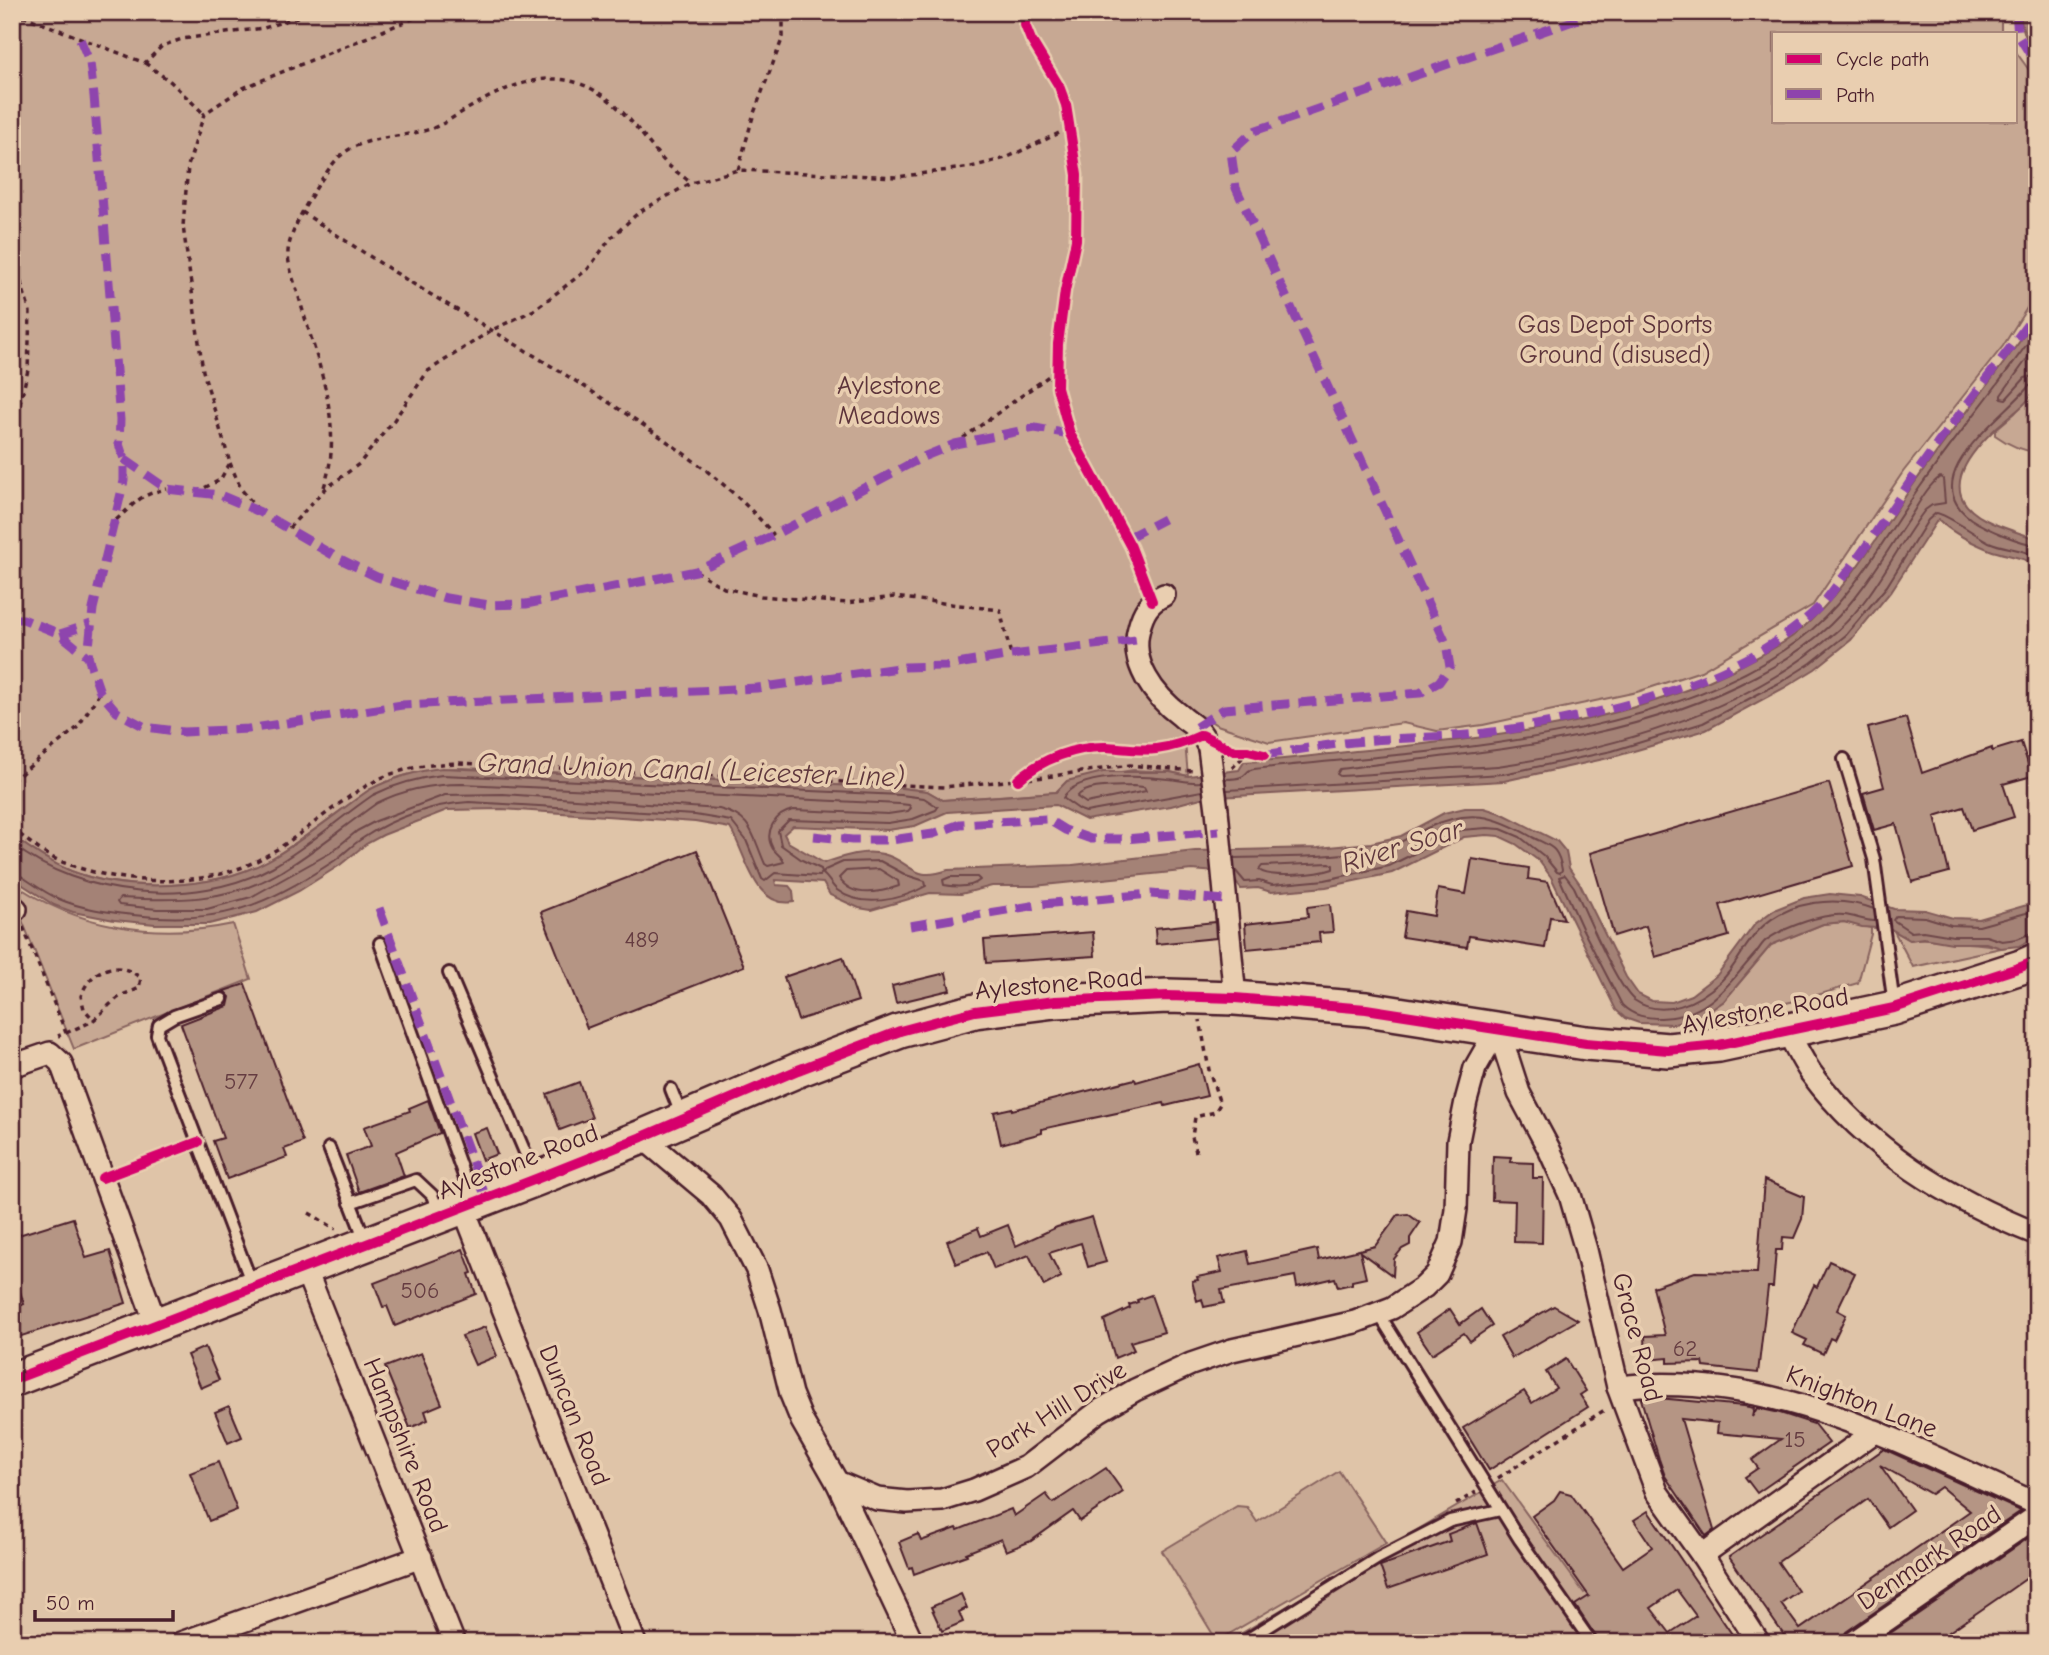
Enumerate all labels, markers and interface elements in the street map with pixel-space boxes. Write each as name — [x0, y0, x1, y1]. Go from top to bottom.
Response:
legend — [1772, 32, 2018, 122]
text: Cycle path — [1836, 47, 1929, 71]
text: Path — [1836, 83, 1875, 107]
park label: Gas Depot Sports Ground (disused) — [1518, 310, 1712, 370]
park label: Aylestone Meadows — [837, 371, 941, 431]
water label: Grand Union Canal (Leicester Line) — [477, 747, 905, 793]
water label: River Soar — [1338, 812, 1469, 880]
house number: 489 — [624, 926, 660, 953]
street label: Aylestone Road — [974, 962, 1145, 1006]
street label: Aylestone Road — [1679, 982, 1851, 1040]
house number: 577 — [224, 1068, 258, 1095]
street label: Aylestone Road — [434, 1118, 603, 1206]
street label: Grace Road — [1605, 1270, 1669, 1405]
house number: 506 — [401, 1277, 439, 1304]
house number: 62 — [1673, 1335, 1697, 1362]
street label: Duncan Road — [532, 1341, 616, 1490]
street label: Hampshire Road — [356, 1354, 454, 1537]
street label: Park Hill Drive — [981, 1355, 1132, 1465]
street label: Knighton Lane — [1782, 1359, 1941, 1445]
house number: 15 — [1784, 1426, 1806, 1453]
street label: Denmark Road — [1852, 1499, 2007, 1617]
scale bar — [35, 1578, 173, 1622]
text: 50 m — [46, 1591, 95, 1615]

